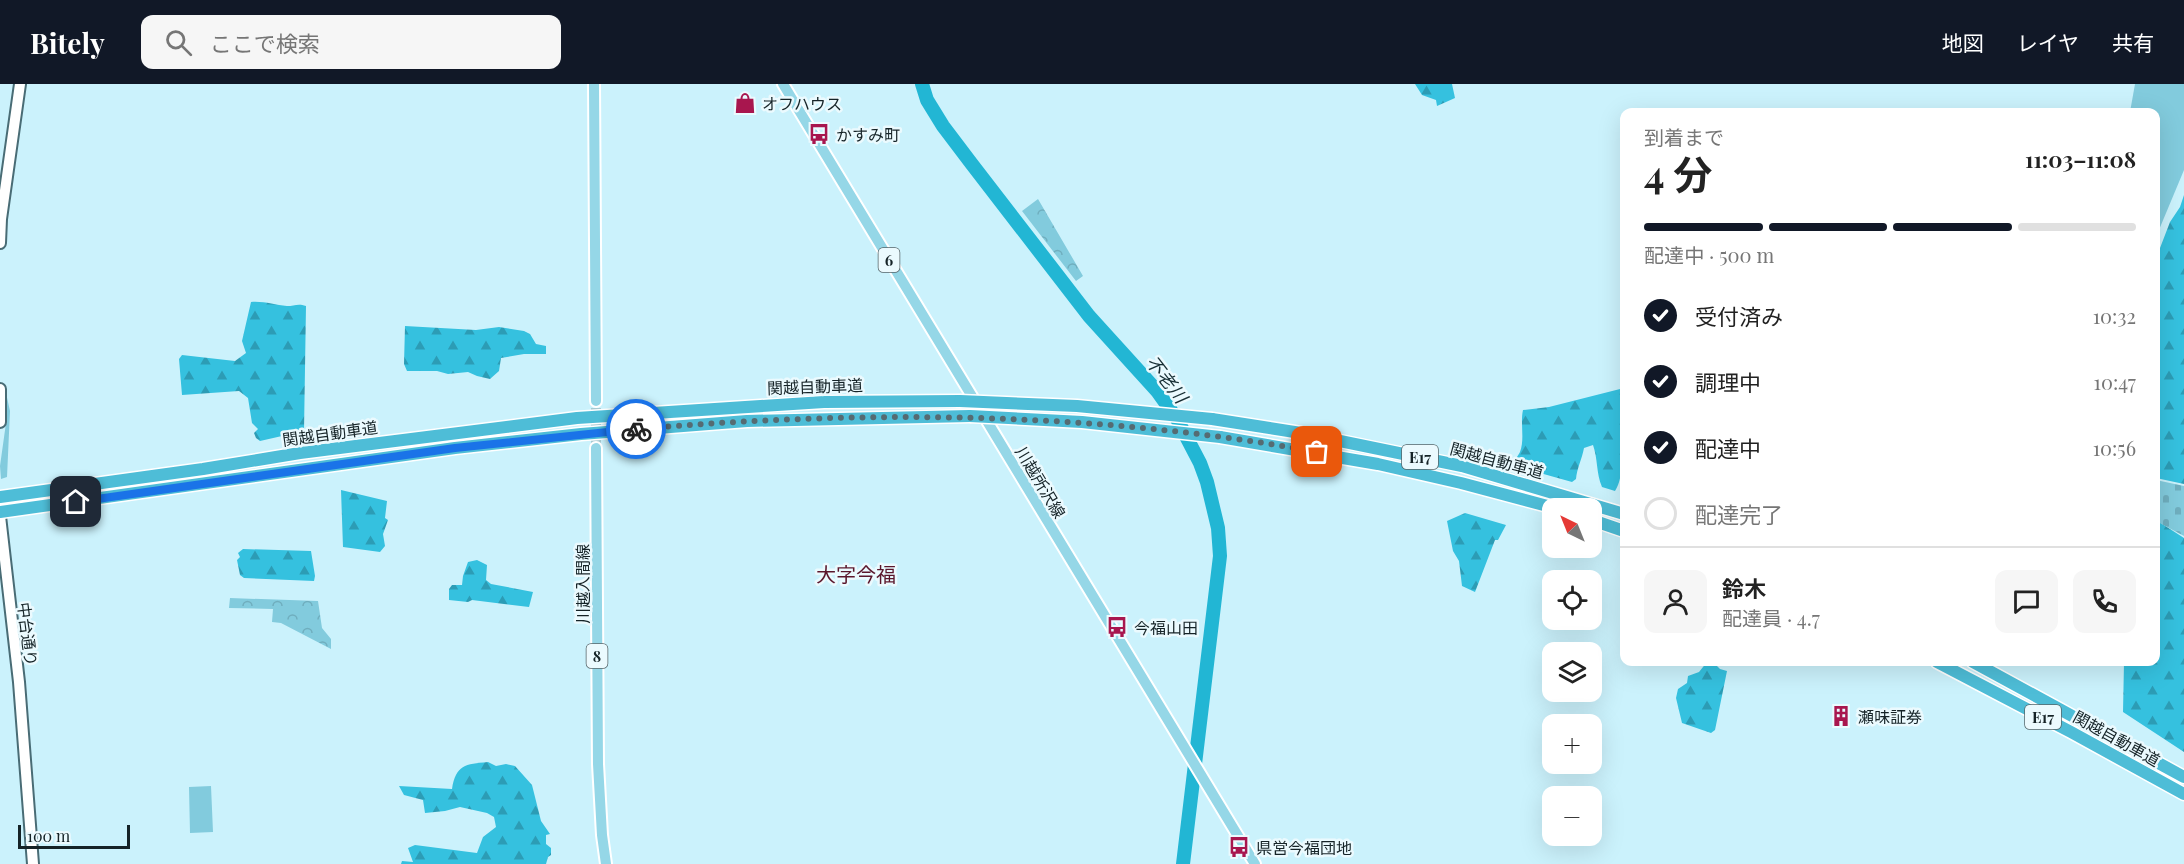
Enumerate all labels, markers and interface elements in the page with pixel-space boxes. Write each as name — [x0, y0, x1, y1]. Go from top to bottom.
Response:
search box — [141, 15, 561, 69]
text: Bitely — [30, 24, 105, 61]
icon: search — [162, 26, 195, 59]
text: ここで検索 — [210, 28, 320, 58]
text: 地図 — [1942, 28, 1984, 56]
text: レイヤ — [2017, 28, 2079, 56]
text: 共有 — [2112, 28, 2154, 56]
shop icon: オフハウス — [733, 91, 757, 115]
place label: オフハウス — [762, 93, 842, 114]
bus stop icon: かすみ町 — [807, 122, 831, 146]
text: 到着まで — [1644, 123, 1724, 150]
place label: かすみ町 — [836, 124, 900, 145]
text: 11:03–11:08 — [2025, 144, 2136, 174]
text: 4 分 — [1644, 147, 1712, 199]
text: 配達中 · 500 m — [1644, 241, 1774, 268]
road number: 6 — [878, 248, 900, 272]
icon: check — [1644, 299, 1677, 332]
text: 受付済み — [1695, 301, 1783, 331]
text: 10:32 — [2093, 302, 2136, 329]
water label: 不老川 — [1141, 350, 1194, 409]
icon: check — [1644, 365, 1677, 398]
text: 調理中 — [1695, 367, 1761, 397]
text: 10:47 — [2094, 368, 2136, 395]
street label: 関越自動車道 — [767, 374, 863, 398]
courier — [606, 399, 666, 459]
icon: bike — [620, 413, 653, 446]
street label: 関越自動車道 — [281, 416, 379, 450]
pin — [1291, 426, 1342, 477]
icon: check — [1644, 431, 1677, 464]
text: 配達中 — [1695, 433, 1761, 463]
text: 10:56 — [2093, 434, 2136, 461]
icon: bag — [1300, 435, 1333, 468]
street label: 関越自動車道 — [1448, 437, 1546, 483]
street label: 川越所沢線 — [1011, 442, 1071, 522]
road number: E17 — [1402, 445, 1438, 469]
pin — [50, 476, 101, 527]
icon: home — [59, 485, 92, 518]
north arrow — [1542, 498, 1602, 558]
map controls — [1542, 498, 1602, 846]
text: 配達完了 — [1695, 499, 1783, 529]
street label: 川越入間線 — [572, 544, 593, 624]
district label: 大字今福 — [816, 560, 896, 587]
button: locate — [1542, 570, 1602, 630]
button: person — [1644, 570, 1707, 633]
button: chat — [1995, 570, 2058, 633]
button: phone — [2073, 570, 2136, 633]
text: 鈴木 — [1722, 573, 1766, 603]
street label: 中台通り — [14, 601, 42, 667]
text: 配達員 · 4.7 — [1722, 604, 1820, 631]
bus stop icon: 今福山田 — [1105, 615, 1129, 639]
place label: 今福山田 — [1134, 617, 1198, 638]
button: layers — [1542, 642, 1602, 702]
road number: 8 — [586, 644, 608, 668]
building icon: 瀬味証券 — [1829, 704, 1853, 728]
road number: E17 — [2025, 705, 2061, 729]
place label: 瀬味証券 — [1858, 706, 1922, 727]
street label: 関越自動車道 — [2070, 706, 2164, 770]
button: + — [1542, 714, 1602, 774]
button: − — [1542, 786, 1602, 846]
scale bar — [18, 822, 130, 850]
text: 100 m — [27, 825, 70, 846]
bus stop icon: 県営今福団地 — [1227, 835, 1251, 859]
place label: 県営今福団地 — [1256, 837, 1352, 858]

